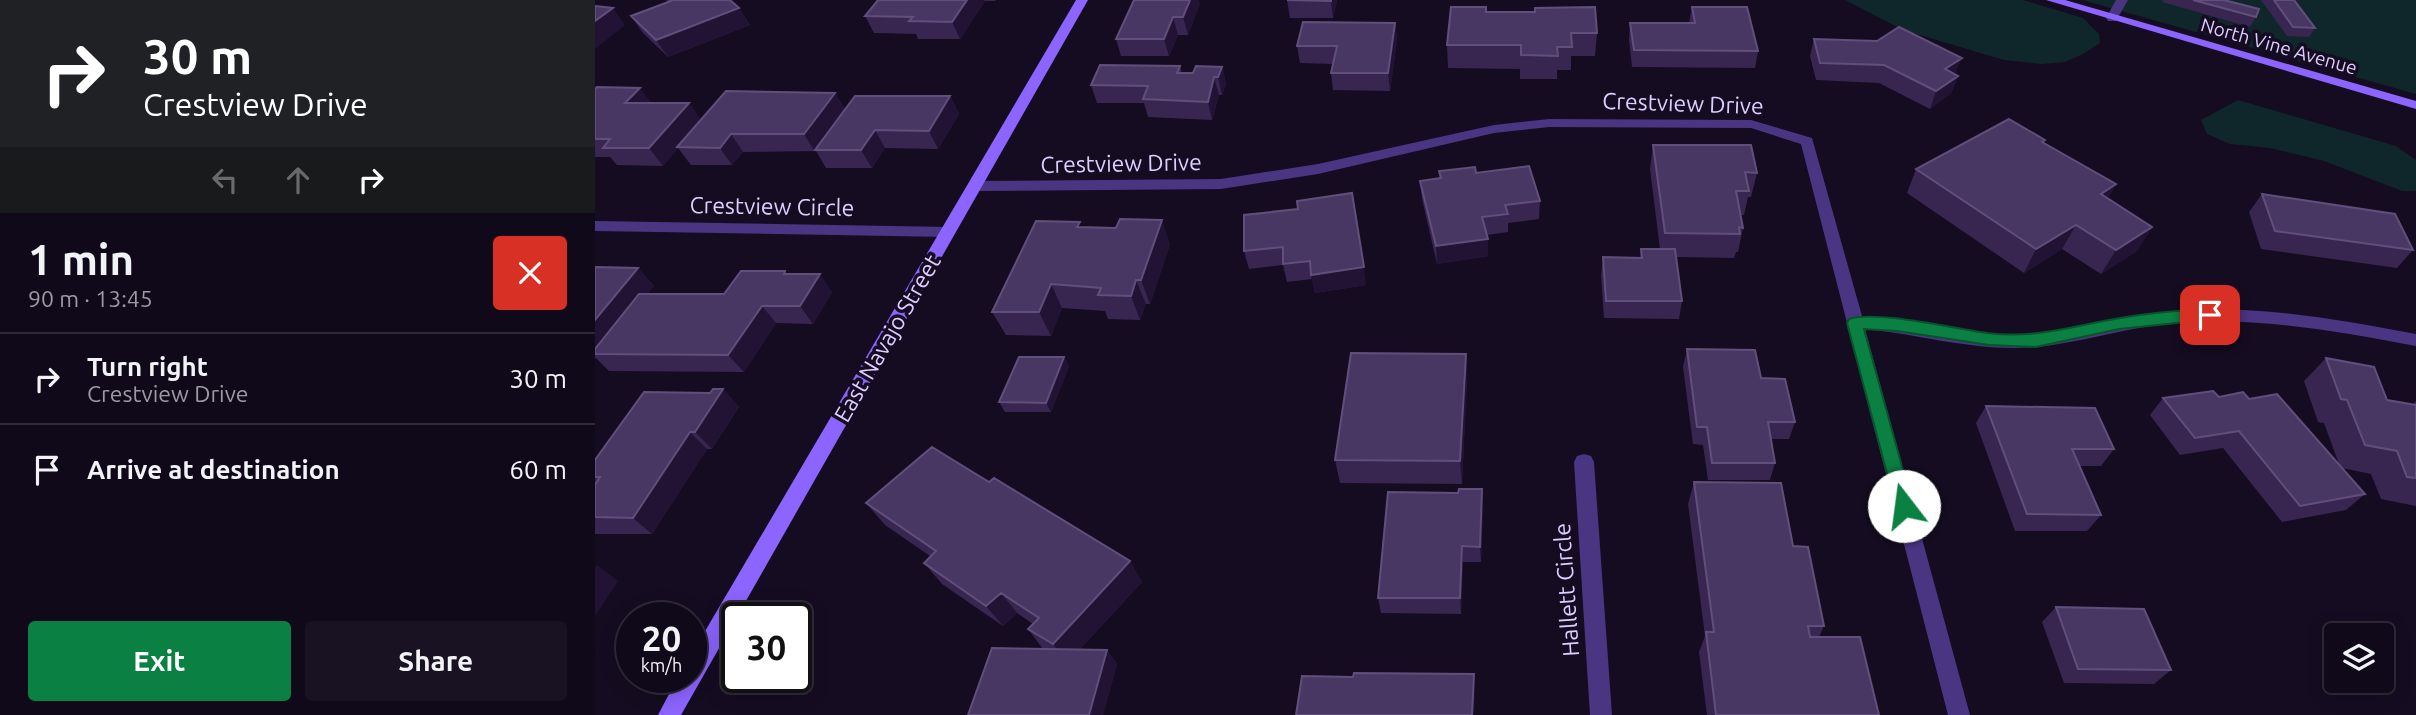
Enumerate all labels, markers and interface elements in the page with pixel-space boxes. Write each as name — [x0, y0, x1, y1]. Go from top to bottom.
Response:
street label: North Vine Avenue — [2198, 13, 2360, 79]
icon: right — [28, 28, 119, 119]
text: 30 m — [143, 28, 252, 83]
text: Crestview Drive — [143, 86, 368, 122]
street label: Crestview Drive — [1602, 88, 1764, 118]
street label: Crestview Drive — [1040, 149, 1202, 177]
icon: left — [206, 161, 244, 199]
icon: ahead — [279, 161, 317, 199]
icon: right — [352, 161, 390, 199]
street label: Crestview Circle — [689, 192, 855, 220]
text: 1 min — [28, 236, 134, 283]
button: close — [493, 236, 567, 310]
street label: East Navajo Street — [829, 250, 945, 426]
pin — [2180, 285, 2240, 345]
text: 90 m · 13:45 — [28, 286, 153, 311]
icon: arrive — [2191, 296, 2229, 334]
text: Turn right — [87, 352, 208, 381]
icon: right — [28, 360, 66, 398]
text: 30 m — [509, 364, 567, 393]
text: Crestview Drive — [87, 381, 249, 406]
icon: arrive — [28, 451, 66, 489]
text: Arrive at destination — [87, 455, 340, 484]
text: 60 m — [509, 455, 567, 484]
position arrow — [1867, 469, 1941, 543]
street label: Hallett Circle — [1549, 522, 1583, 658]
speed limit sign: 30 — [721, 602, 812, 693]
text: 20 — [642, 618, 681, 658]
button: Exit — [28, 621, 291, 701]
button: Share — [305, 621, 567, 701]
map controls — [2324, 623, 2394, 693]
button: layers — [2324, 623, 2394, 693]
text: km/h — [641, 655, 682, 675]

